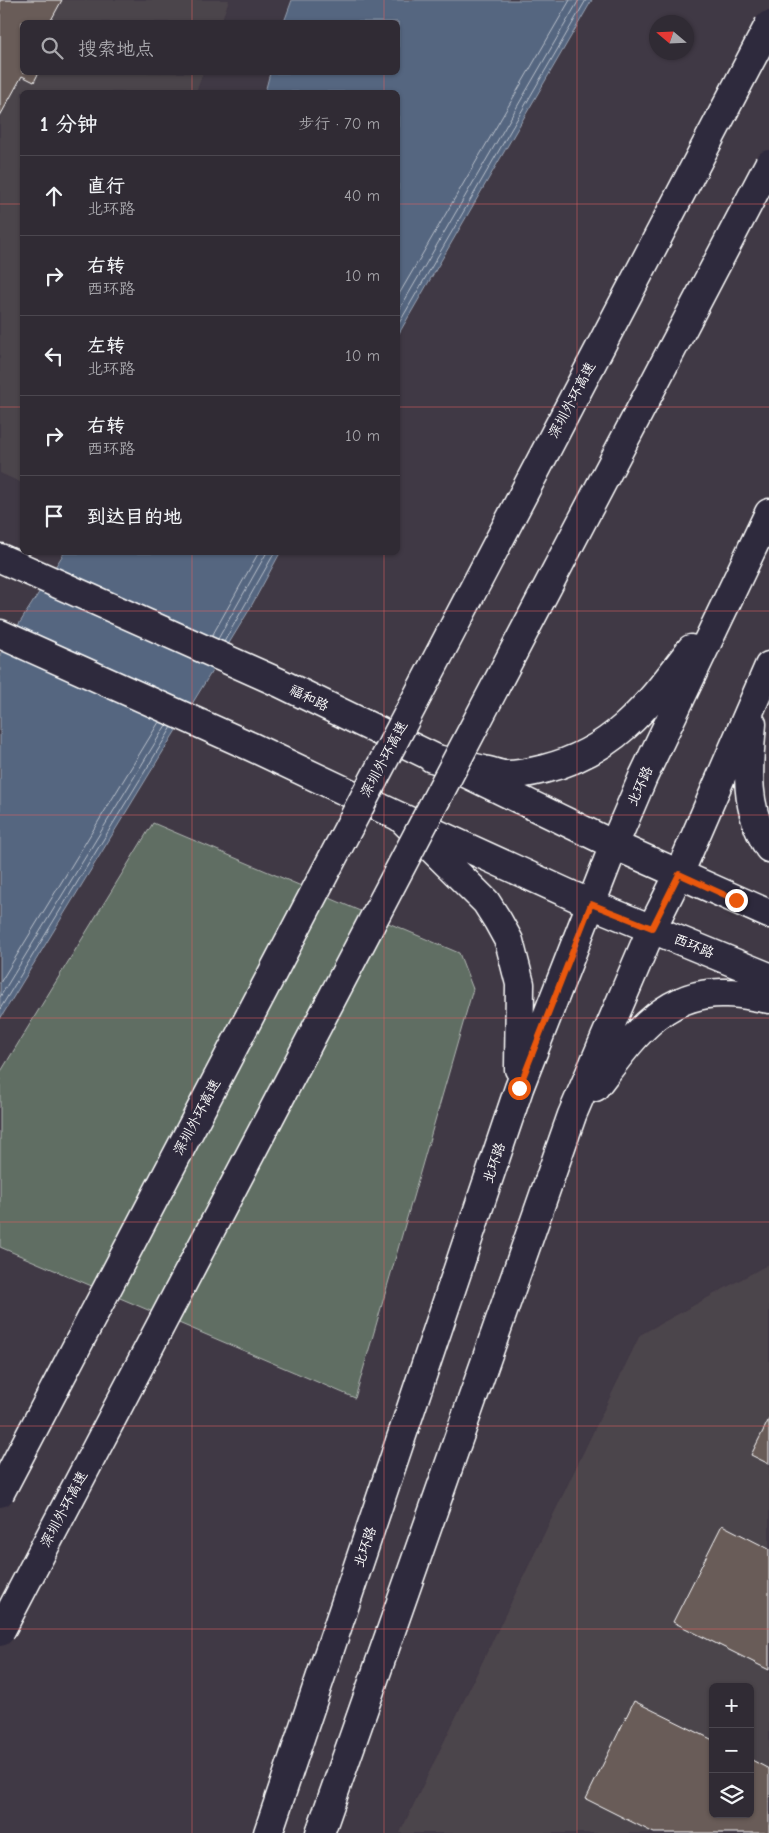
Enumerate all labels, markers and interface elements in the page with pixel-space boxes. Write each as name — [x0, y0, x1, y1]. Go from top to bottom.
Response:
north arrow — [649, 15, 694, 60]
search box — [20, 20, 400, 75]
icon: search — [38, 34, 66, 62]
text: 搜索地点 — [78, 38, 154, 60]
text: 1 分钟 — [40, 112, 98, 136]
text: 步行 · 70 m — [299, 115, 380, 133]
text: 直行 — [87, 175, 125, 197]
icon: ahead — [40, 182, 68, 210]
text: 40 m — [344, 187, 380, 205]
text: 北环路 — [87, 200, 135, 218]
text: 右转 — [87, 255, 125, 277]
icon: right — [40, 262, 68, 290]
text: 10 m — [345, 267, 380, 285]
text: 西环路 — [87, 280, 135, 298]
text: 左转 — [87, 335, 125, 357]
icon: left — [40, 342, 68, 370]
text: 10 m — [345, 347, 380, 365]
street label: 深圳外环高速 — [545, 359, 599, 441]
text: 北环路 — [87, 360, 135, 378]
text: 右转 — [87, 415, 125, 437]
icon: right — [40, 422, 68, 450]
text: 10 m — [345, 427, 380, 445]
text: 西环路 — [87, 440, 135, 458]
icon: arrive — [40, 502, 68, 530]
text: 到达目的地 — [87, 506, 182, 528]
street label: 福和路 — [286, 681, 332, 715]
street label: 深圳外环高速 — [357, 718, 411, 800]
street label: 北环路 — [624, 763, 656, 809]
route end — [725, 889, 748, 912]
street label: 西环路 — [671, 930, 717, 962]
street label: 深圳外环高速 — [170, 1076, 224, 1158]
route start — [508, 1077, 531, 1100]
street label: 北环路 — [479, 1140, 509, 1186]
street label: 深圳外环高速 — [37, 1468, 91, 1550]
street label: 北环路 — [350, 1524, 380, 1570]
map controls — [709, 1683, 754, 1818]
button: + — [709, 1683, 754, 1728]
button: − — [709, 1728, 754, 1773]
button: layers — [709, 1773, 754, 1818]

